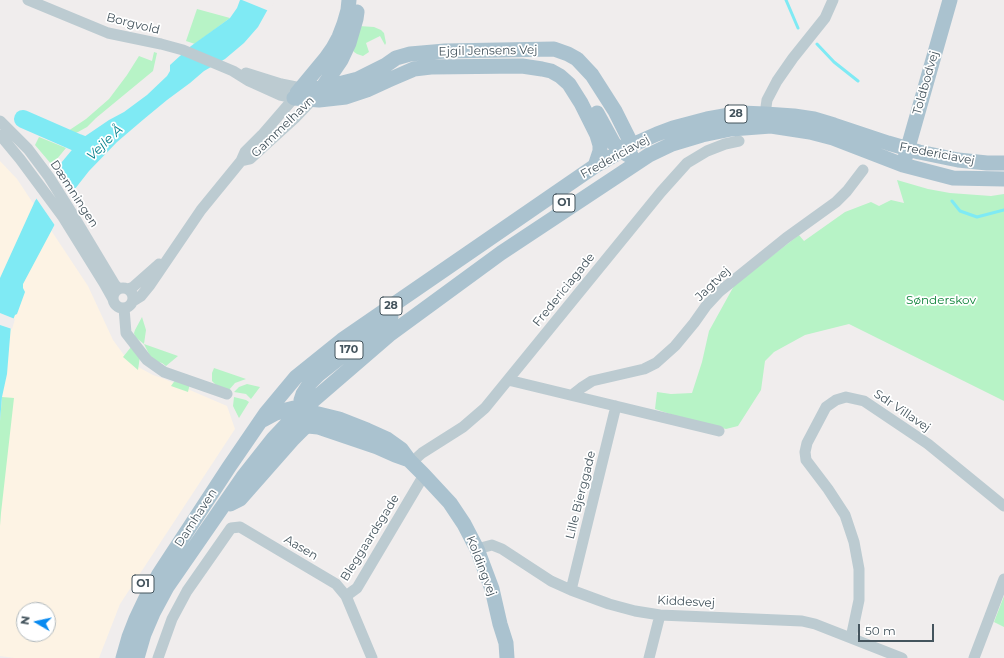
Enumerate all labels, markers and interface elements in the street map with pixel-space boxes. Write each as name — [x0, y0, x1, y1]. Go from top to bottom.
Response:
street label: Borgvold — [105, 10, 161, 38]
street label: Ejgil Jensens Vej — [438, 43, 538, 59]
street label: Toldbodvej — [910, 49, 942, 117]
street label: Gammelhavn — [249, 93, 317, 161]
road number: 28 — [725, 105, 747, 123]
water label: Vejle Å — [84, 122, 126, 164]
street label: Fredericiavej — [578, 132, 652, 182]
street label: Fredericiavej — [898, 140, 976, 168]
street label: Dæmningen — [47, 158, 101, 230]
road number: O1 — [553, 194, 575, 212]
street label: Fredericiagade — [530, 250, 598, 330]
street label: Jagtvej — [693, 264, 733, 304]
park label: Sønderskov — [906, 293, 976, 307]
road number: 28 — [380, 297, 402, 315]
road number: 170 — [335, 341, 363, 359]
street label: Sdr Villavej — [871, 387, 933, 435]
street label: Lille Bjerggade — [563, 449, 599, 541]
street label: Damhaven — [172, 486, 220, 550]
street label: Bleggaardsgade — [338, 492, 402, 584]
street label: Aasen — [281, 532, 321, 564]
street label: Koldingvej — [463, 534, 499, 598]
road number: O1 — [132, 575, 154, 593]
street label: Kiddesvej — [657, 593, 715, 611]
north arrow — [16, 602, 56, 642]
text: N — [18, 615, 33, 626]
scale bar — [860, 616, 936, 642]
text: 50 m — [865, 623, 896, 638]

